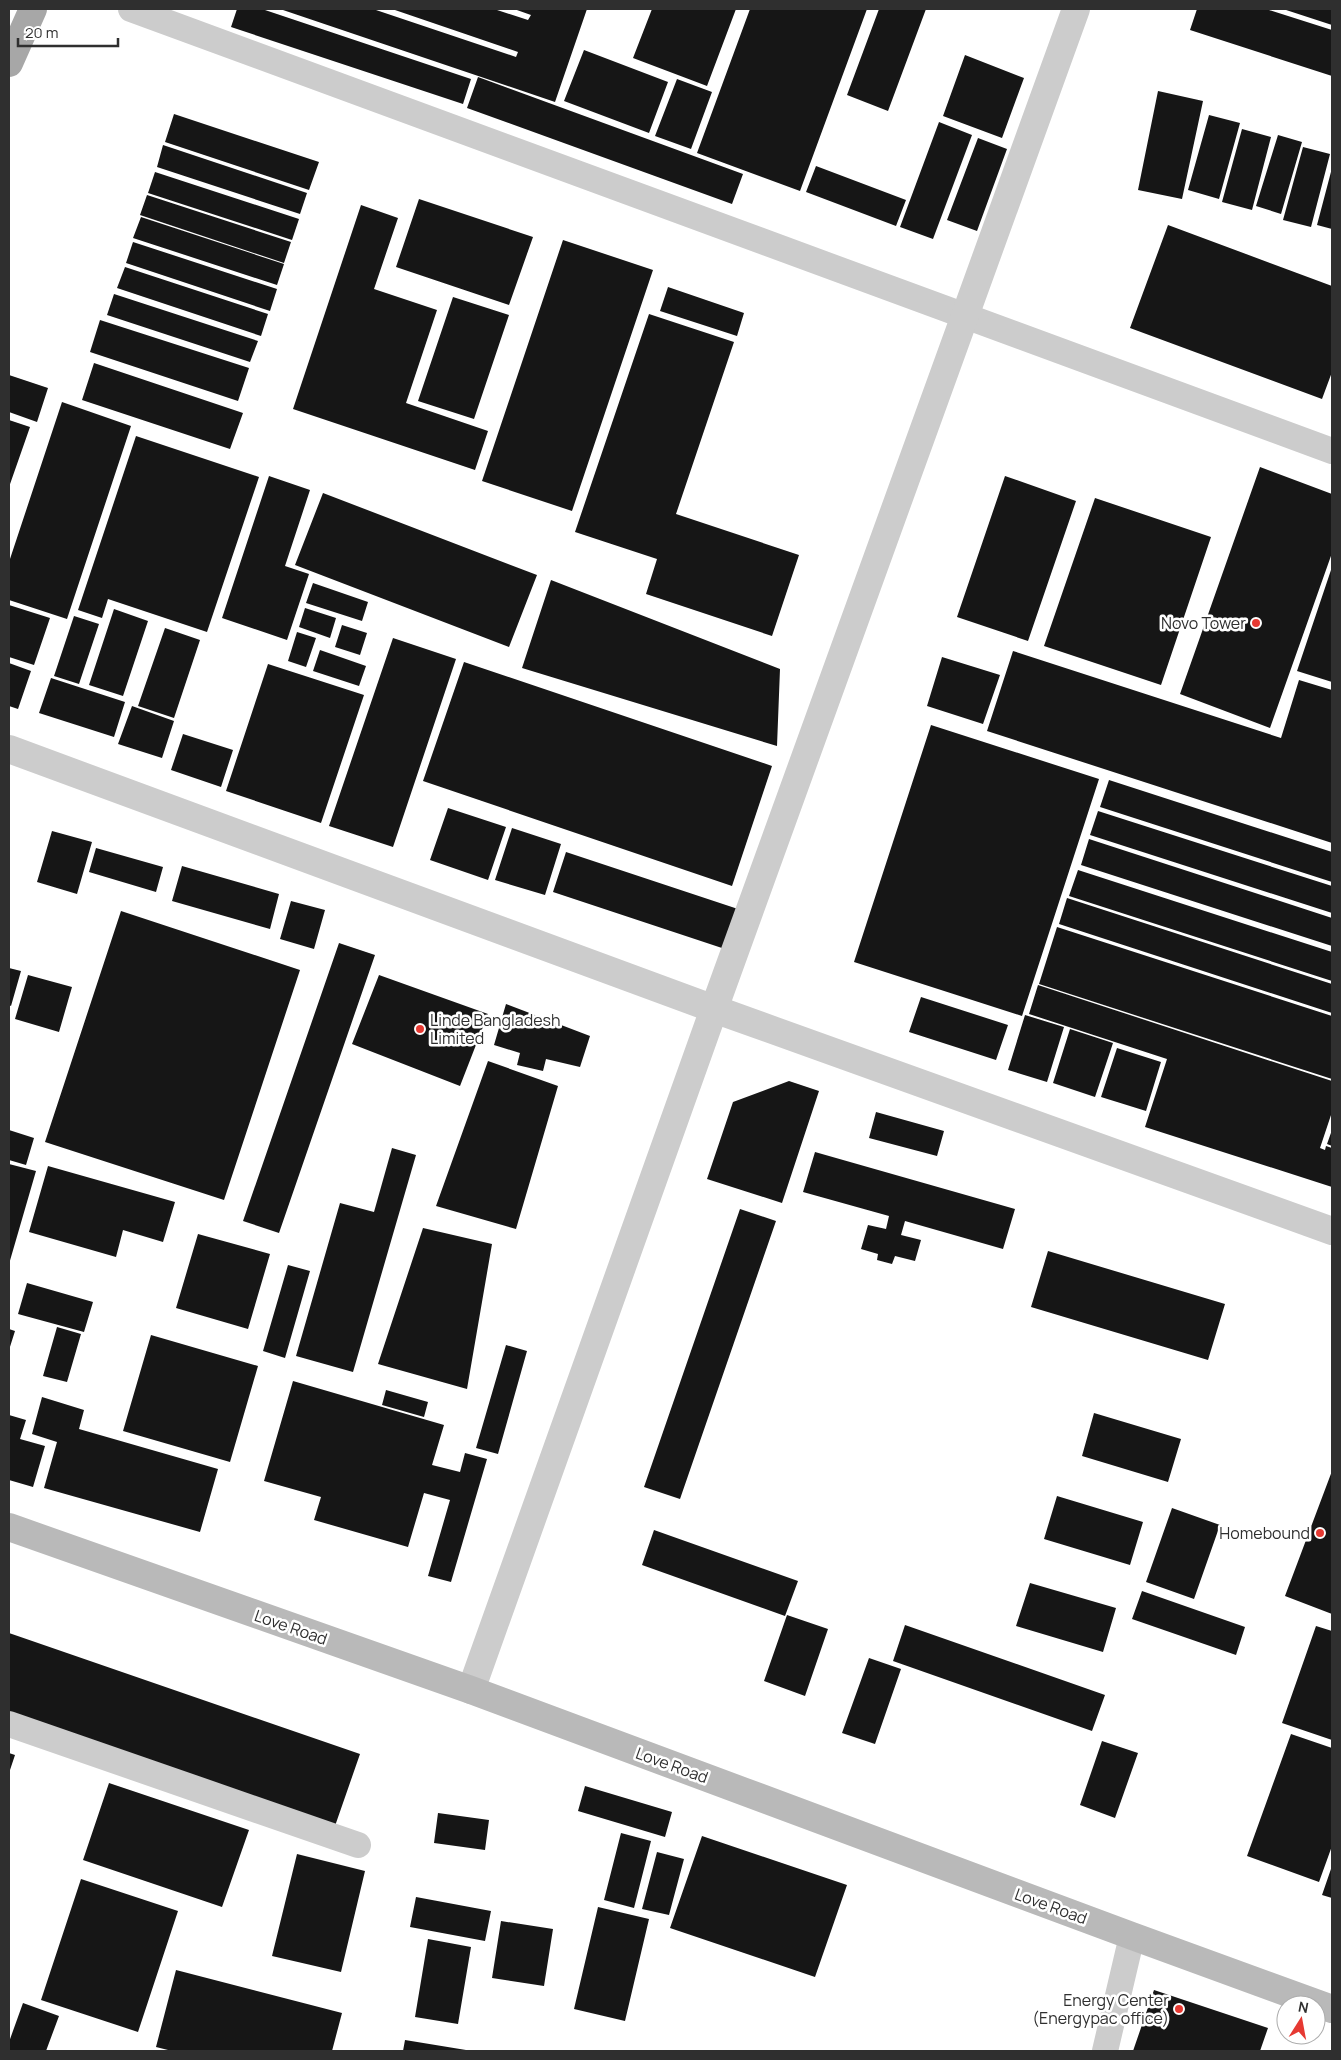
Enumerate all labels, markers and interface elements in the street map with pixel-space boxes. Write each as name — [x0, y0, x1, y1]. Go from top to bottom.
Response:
scale bar — [18, 15, 118, 47]
text: 20 m — [25, 22, 58, 43]
place label: Novo Tower — [1161, 612, 1246, 634]
marker: Novo Tower — [1250, 617, 1262, 629]
place label: Linde Bangladesh Limited — [430, 1009, 560, 1049]
marker: Linde Bangladesh Limited — [414, 1023, 426, 1035]
place label: Homebound — [1219, 1522, 1310, 1544]
marker: Homebound — [1314, 1527, 1326, 1539]
street label: Love Road — [252, 1604, 330, 1650]
street label: Love Road — [633, 1742, 711, 1788]
street label: Love Road — [1012, 1883, 1090, 1929]
place label: Energy Center (Energypac office) — [1032, 1989, 1169, 2029]
north arrow — [1276, 1995, 1326, 2045]
text: N — [1297, 1996, 1310, 2017]
marker: Energy Center (Energypac office) — [1173, 2003, 1185, 2015]

